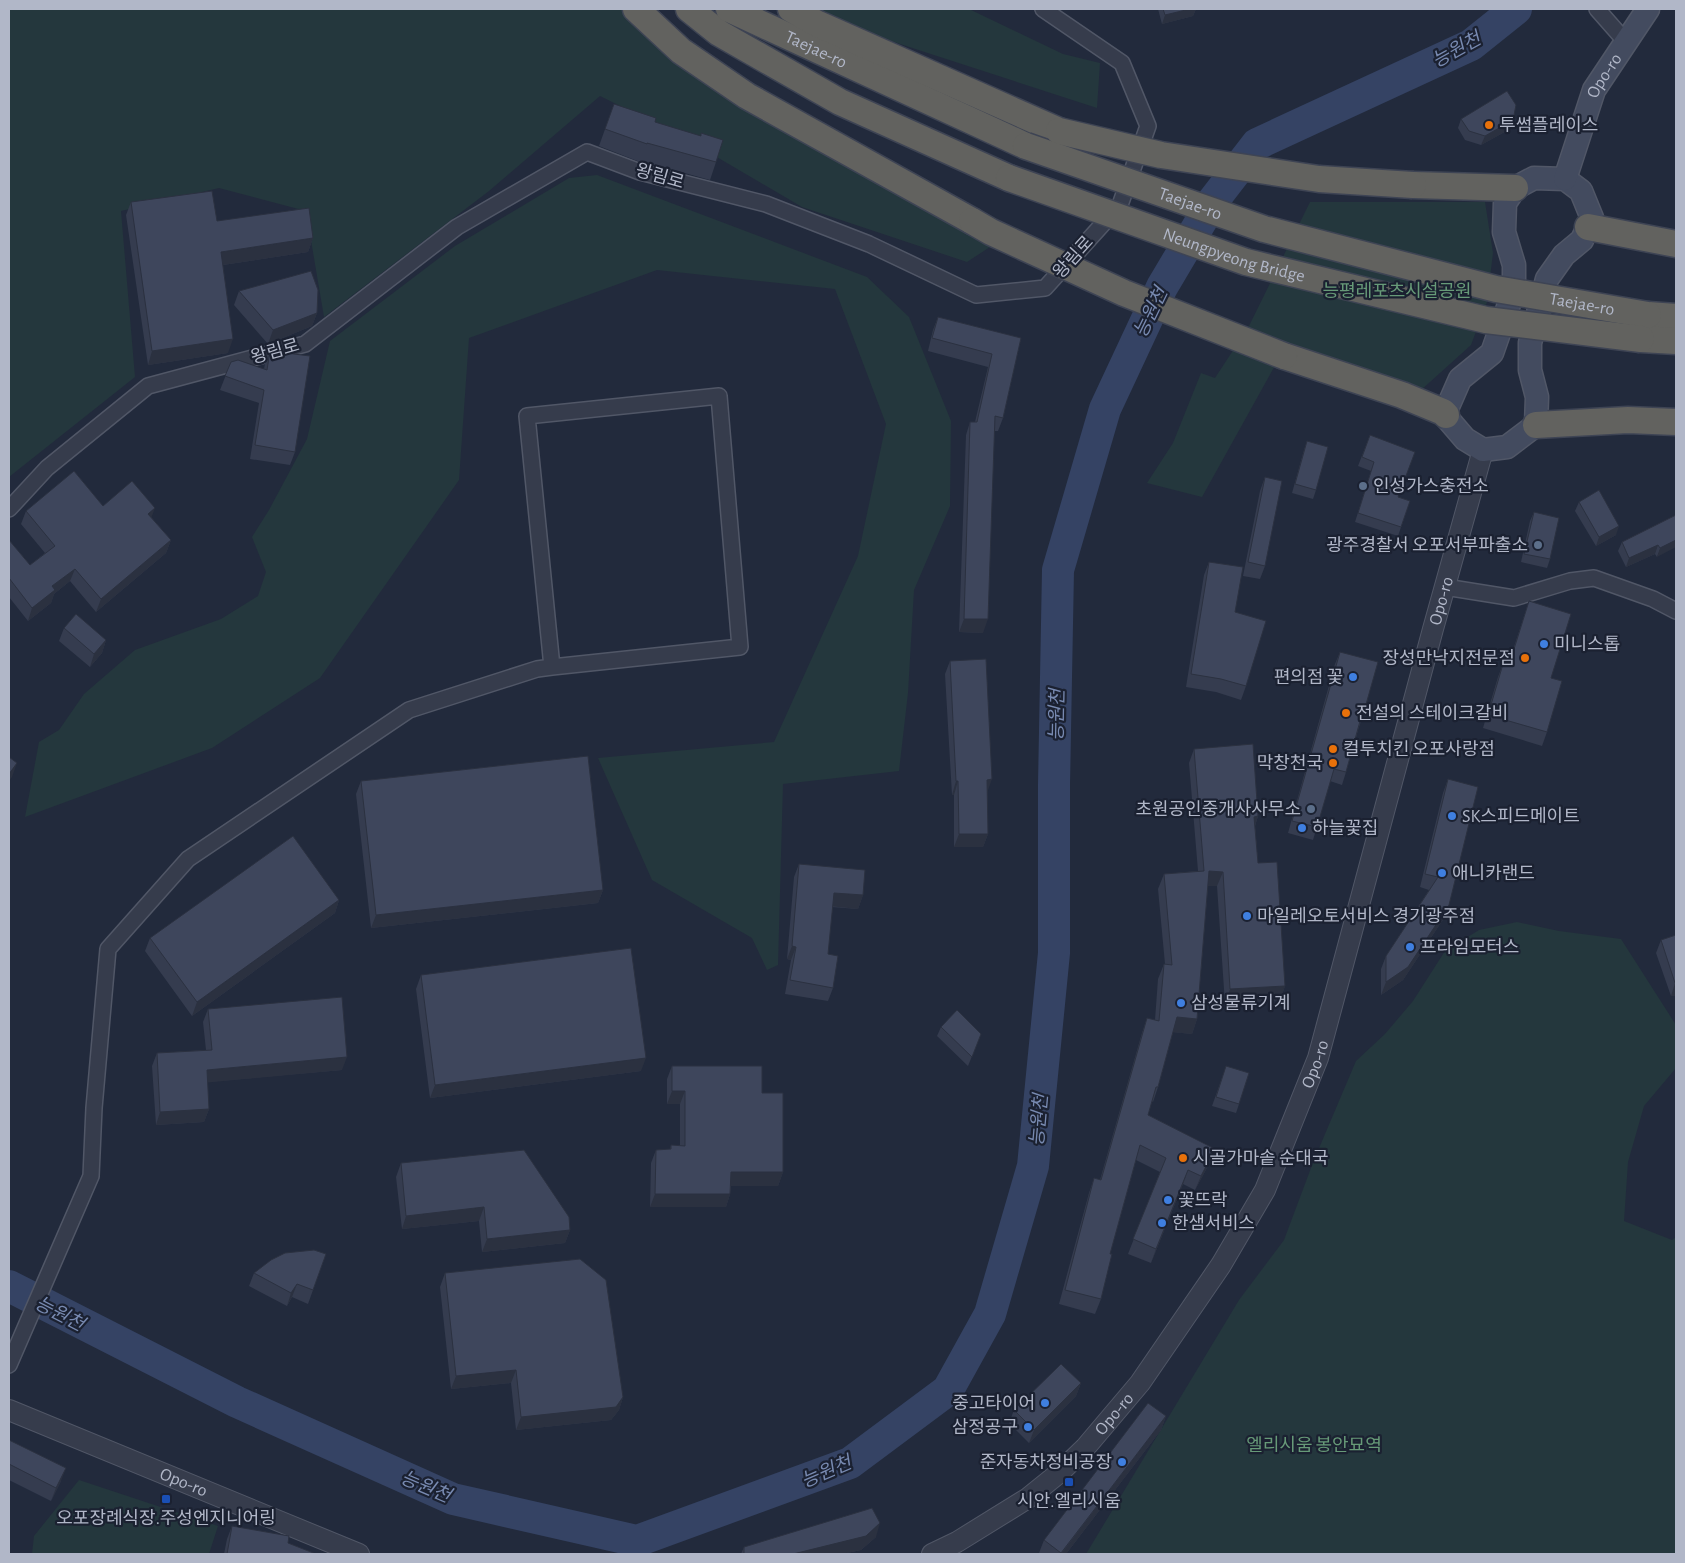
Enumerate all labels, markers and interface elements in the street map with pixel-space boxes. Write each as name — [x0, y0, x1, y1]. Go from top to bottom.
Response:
street label: Taejae-ro — [782, 28, 850, 72]
water label: 능원천 — [1429, 28, 1486, 71]
street label: Opo-ro — [1584, 50, 1626, 100]
place label: 투썸플레이스 — [1499, 115, 1598, 135]
marker: 투썸플레이스 — [1483, 119, 1495, 131]
street label: 왕림로 — [633, 161, 686, 192]
street label: Taejae-ro — [1156, 185, 1224, 224]
street label: Neungpyeong Bridge — [1160, 225, 1307, 286]
street label: 왕림로 — [1050, 233, 1097, 282]
park label: 능평레포츠시설공원 — [1322, 281, 1472, 301]
water label: 능원천 — [1130, 283, 1172, 340]
street label: Taejae-ro — [1548, 290, 1616, 319]
street label: 왕림로 — [249, 336, 302, 367]
place label: 인성가스충전소 — [1373, 477, 1489, 496]
marker: 인성가스충전소 — [1357, 480, 1369, 492]
place label: 광주경찰서 오포서부파출소 — [1326, 536, 1528, 555]
marker: 광주경찰서 오포서부파출소 — [1532, 539, 1544, 551]
street label: Opo-ro — [1426, 575, 1457, 627]
place label: 미니스톱 — [1554, 634, 1620, 654]
marker: 미니스톱 — [1538, 638, 1550, 650]
place label: 장성만낙지전문점 — [1383, 648, 1515, 668]
marker: 장성만낙지전문점 — [1519, 652, 1531, 664]
place label: 편의점 꽃 — [1274, 667, 1343, 687]
marker: 편의점 꽃 — [1347, 671, 1359, 683]
water label: 능원천 — [1047, 687, 1067, 741]
place label: 전설의 스테이크갈비 — [1356, 703, 1508, 723]
marker: 전설의 스테이크갈비 — [1340, 707, 1352, 719]
place label: 컬투치킨 오포사랑점 — [1343, 739, 1495, 759]
marker: 컬투치킨 오포사랑점 — [1327, 743, 1339, 755]
place label: 막창천국 — [1257, 753, 1323, 773]
marker: 막창천국 — [1327, 757, 1339, 769]
place label: 초원공인중개사사무소 — [1135, 800, 1301, 819]
marker: 초원공인중개사사무소 — [1305, 803, 1317, 815]
place label: SK스피드메이트 — [1462, 806, 1580, 826]
marker: SK스피드메이트 — [1446, 810, 1458, 822]
place label: 하늘꽃집 — [1312, 819, 1378, 838]
marker: 하늘꽃집 — [1296, 822, 1308, 834]
place label: 애니카랜드 — [1452, 863, 1535, 883]
marker: 애니카랜드 — [1436, 867, 1448, 879]
place label: 마일레오토서비스 경기광주점 — [1257, 906, 1475, 926]
marker: 마일레오토서비스 경기광주점 — [1241, 910, 1253, 922]
place label: 프라임모터스 — [1420, 937, 1519, 957]
marker: 프라임모터스 — [1404, 941, 1416, 953]
place label: 삼성물류기계 — [1191, 993, 1290, 1013]
marker: 삼성물류기계 — [1175, 997, 1187, 1009]
street label: Opo-ro — [1299, 1038, 1332, 1091]
water label: 능원천 — [1027, 1092, 1051, 1147]
place label: 시골가마솥 순대국 — [1193, 1148, 1328, 1168]
marker: 시골가마솥 순대국 — [1177, 1152, 1189, 1164]
place label: 꽃뜨락 — [1178, 1191, 1228, 1210]
marker: 꽃뜨락 — [1162, 1194, 1174, 1206]
place label: 한샘서비스 — [1172, 1213, 1255, 1233]
marker: 한샘서비스 — [1156, 1217, 1168, 1229]
water label: 능원천 — [32, 1293, 89, 1335]
street label: Opo-ro — [1092, 1390, 1138, 1439]
place label: 중고타이어 — [952, 1393, 1035, 1413]
marker: 중고타이어 — [1039, 1397, 1051, 1409]
place label: 삼정공구 — [952, 1417, 1018, 1437]
marker: 삼정공구 — [1022, 1421, 1034, 1433]
park label: 엘리시움 봉안묘역 — [1246, 1435, 1382, 1455]
water label: 능원천 — [798, 1452, 856, 1491]
place label: 준자동차정비공장 — [980, 1452, 1112, 1472]
marker: 준자동차정비공장 — [1116, 1456, 1128, 1468]
street label: Opo-ro — [157, 1465, 210, 1501]
water label: 능원천 — [398, 1467, 455, 1507]
marker: 시안.엘리시움 — [1063, 1476, 1075, 1488]
place label: 시안.엘리시움 — [1017, 1491, 1121, 1511]
marker: 오포장례식장.주성엔지니어링 — [160, 1493, 172, 1505]
place label: 오포장례식장.주성엔지니어링 — [56, 1508, 276, 1528]

